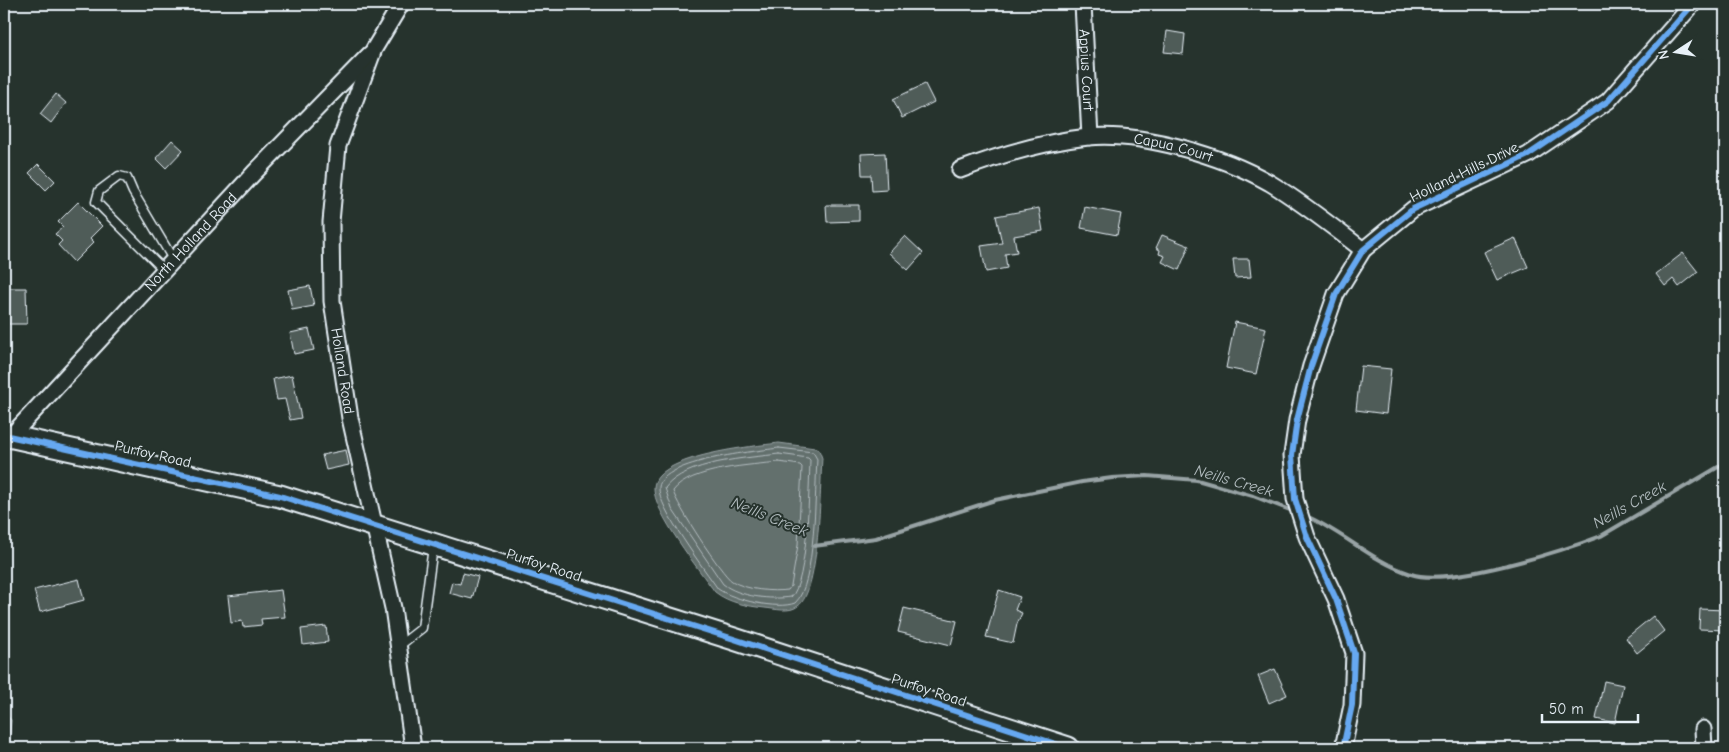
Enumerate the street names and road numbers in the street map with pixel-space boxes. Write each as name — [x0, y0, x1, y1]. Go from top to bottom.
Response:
street label: Appius Court — [1075, 28, 1098, 112]
street label: Capua Court — [1133, 129, 1216, 166]
street label: Holland Hills Drive — [1407, 138, 1522, 206]
street label: North Holland Road — [141, 189, 241, 295]
street label: Holland Road — [327, 327, 358, 415]
street label: Purfoy Road — [113, 436, 193, 472]
street label: Purfoy Road — [504, 544, 584, 586]
street label: Purfoy Road — [889, 669, 969, 711]

